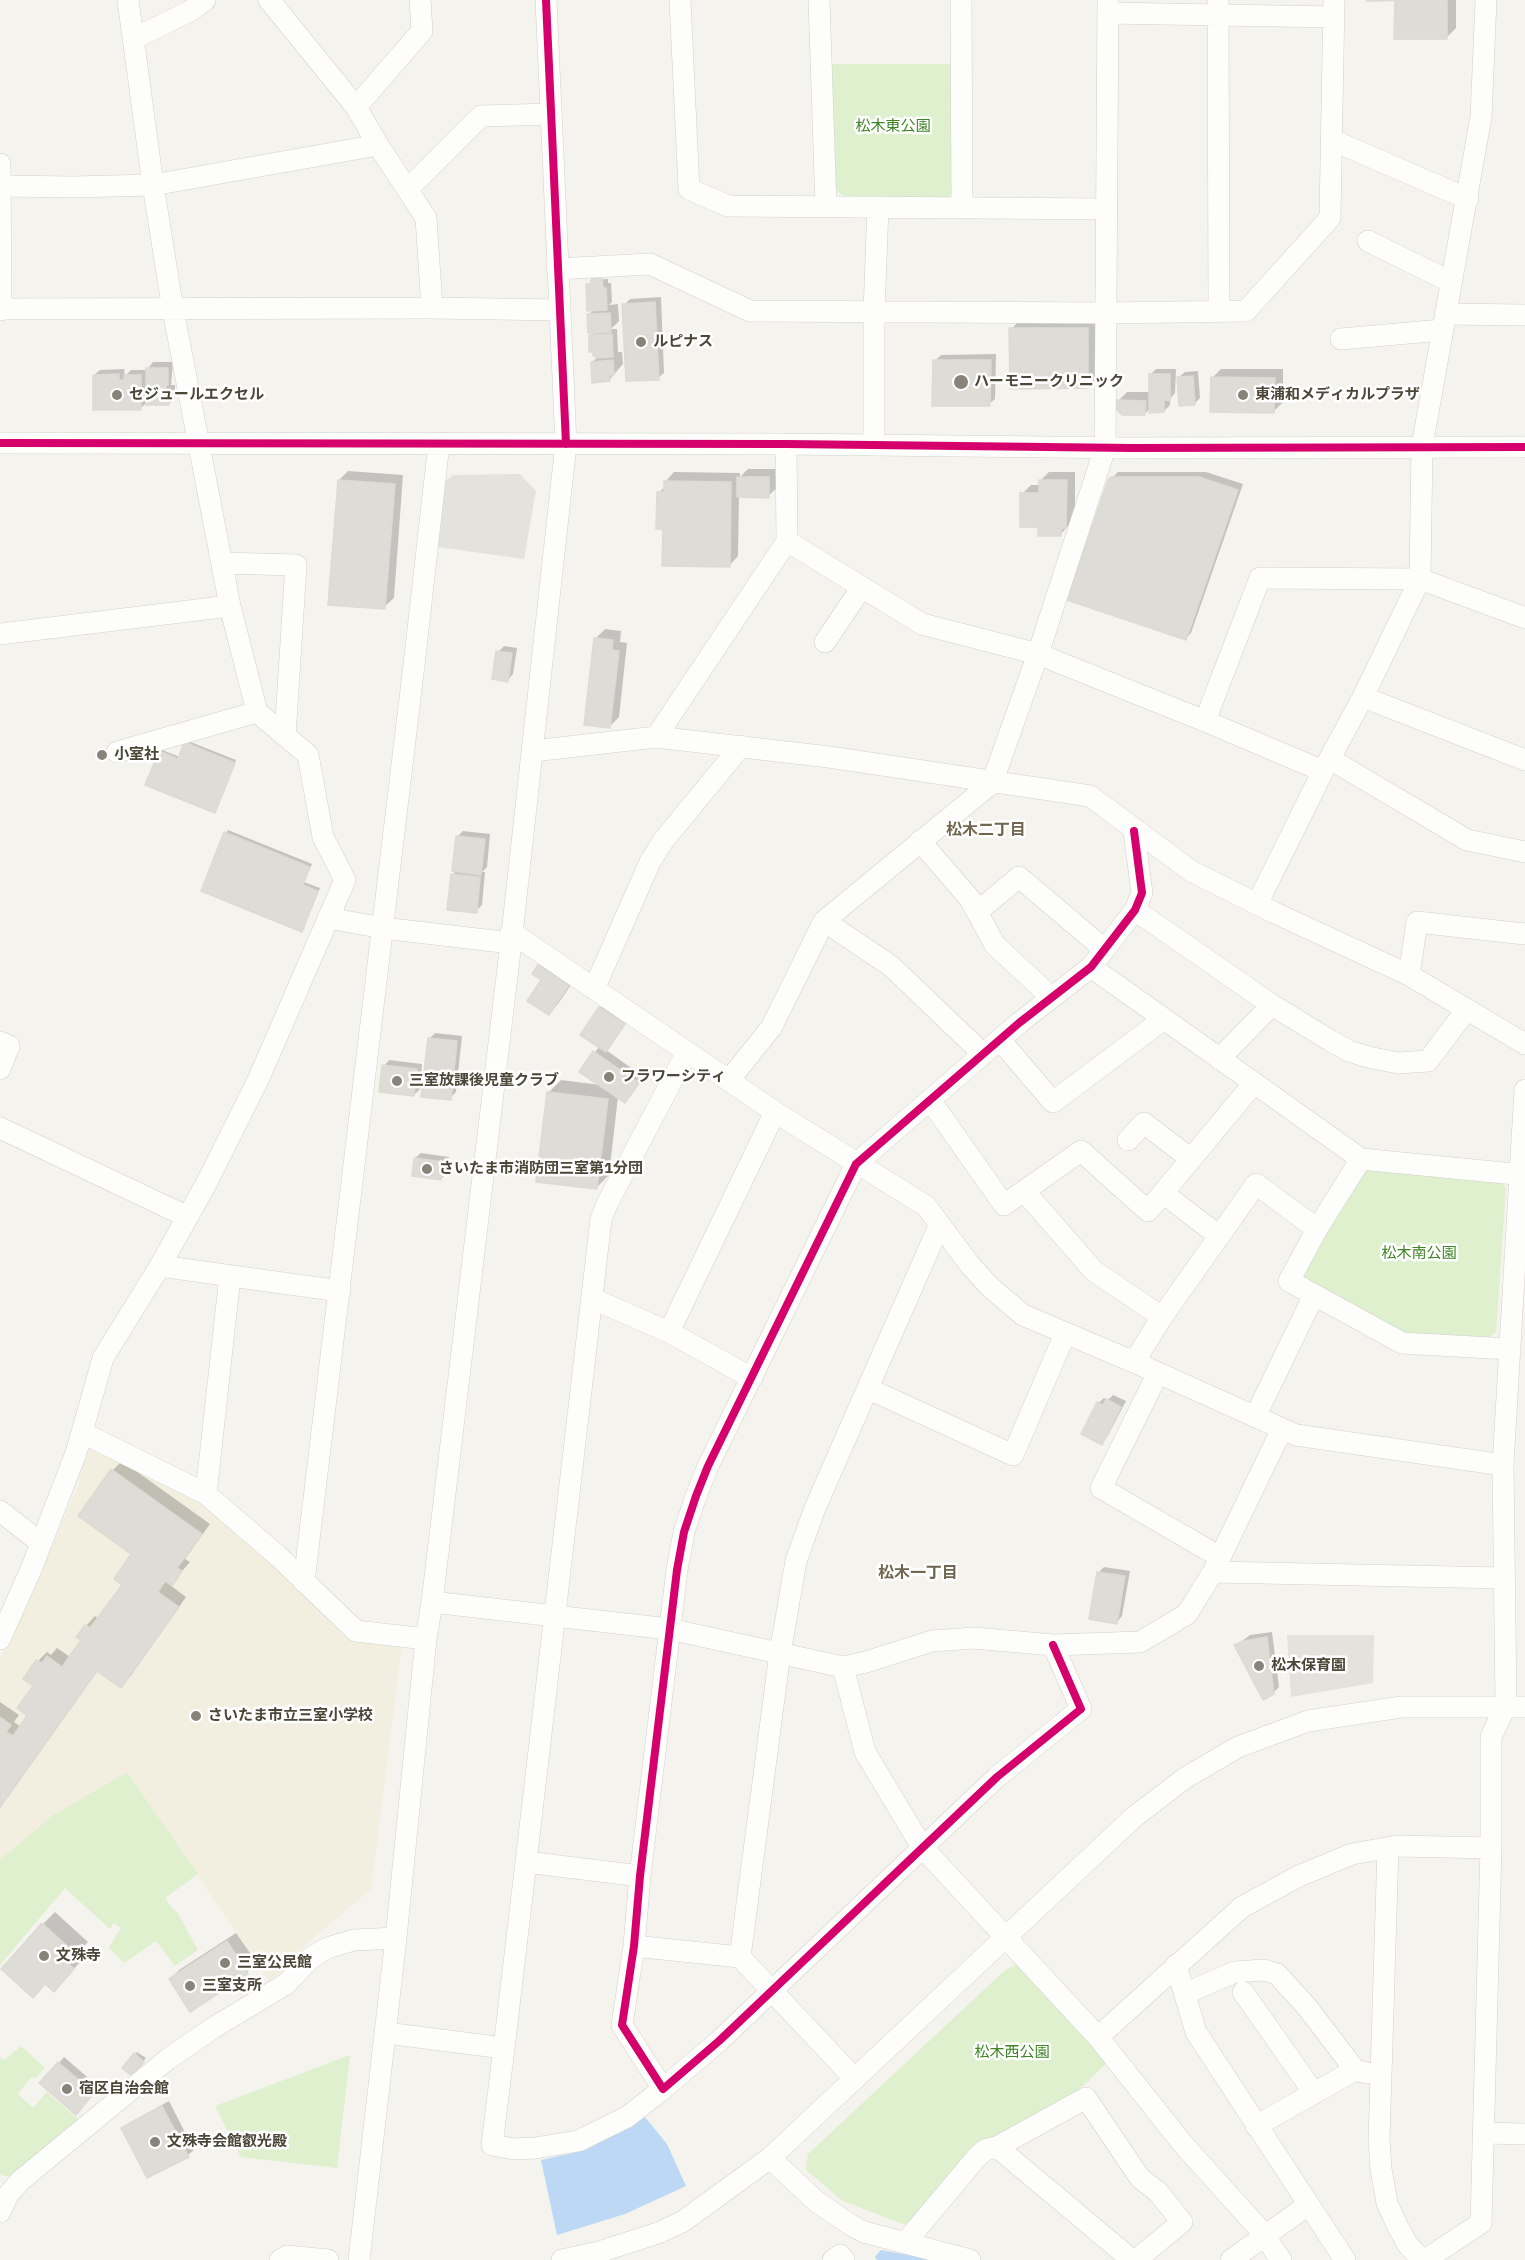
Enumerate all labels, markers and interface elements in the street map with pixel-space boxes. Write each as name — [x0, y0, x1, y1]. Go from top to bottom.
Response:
park label: 松木東公園 — [856, 118, 930, 136]
place label: ルピナス — [653, 333, 713, 351]
marker: ルピナス — [634, 335, 648, 349]
marker: ハーモニークリニック — [952, 373, 970, 391]
place label: ハーモニークリニック — [974, 373, 1124, 391]
place label: セジュールエクセル — [129, 386, 264, 404]
place label: 東浦和メディカルプラザ — [1255, 386, 1420, 404]
marker: セジュールエクセル — [110, 388, 124, 402]
marker: 東浦和メディカルプラザ — [1236, 388, 1250, 402]
place label: 小室社 — [114, 746, 159, 764]
marker: 小室社 — [95, 748, 109, 762]
district label: 松木二丁目 — [946, 820, 1026, 840]
place label: フラワーシティ — [621, 1068, 726, 1086]
marker: フラワーシティ — [602, 1070, 616, 1084]
place label: 三室放課後児童クラブ — [409, 1072, 559, 1090]
marker: 三室放課後児童クラブ — [390, 1074, 404, 1088]
place label: さいたま市消防団三室第1分団 — [439, 1160, 643, 1178]
marker: さいたま市消防団三室第1分団 — [420, 1162, 434, 1176]
park label: 松木南公園 — [1382, 1245, 1456, 1263]
district label: 松木一丁目 — [878, 1563, 958, 1583]
place label: 松木保育園 — [1271, 1657, 1346, 1675]
marker: 松木保育園 — [1252, 1659, 1266, 1673]
place label: さいたま市立三室小学校 — [208, 1707, 373, 1725]
marker: さいたま市立三室小学校 — [189, 1709, 203, 1723]
place label: 文殊寺 — [56, 1947, 101, 1965]
marker: 文殊寺 — [37, 1949, 51, 1963]
place label: 三室公民館 — [237, 1954, 312, 1972]
marker: 三室公民館 — [218, 1956, 232, 1970]
place label: 三室支所 — [202, 1977, 262, 1995]
marker: 三室支所 — [183, 1979, 197, 1993]
park label: 松木西公園 — [975, 2044, 1049, 2062]
place label: 宿区自治会館 — [79, 2080, 169, 2098]
marker: 宿区自治会館 — [60, 2082, 74, 2096]
place label: 文殊寺会館叡光殿 — [167, 2133, 287, 2151]
marker: 文殊寺会館叡光殿 — [148, 2135, 162, 2149]

